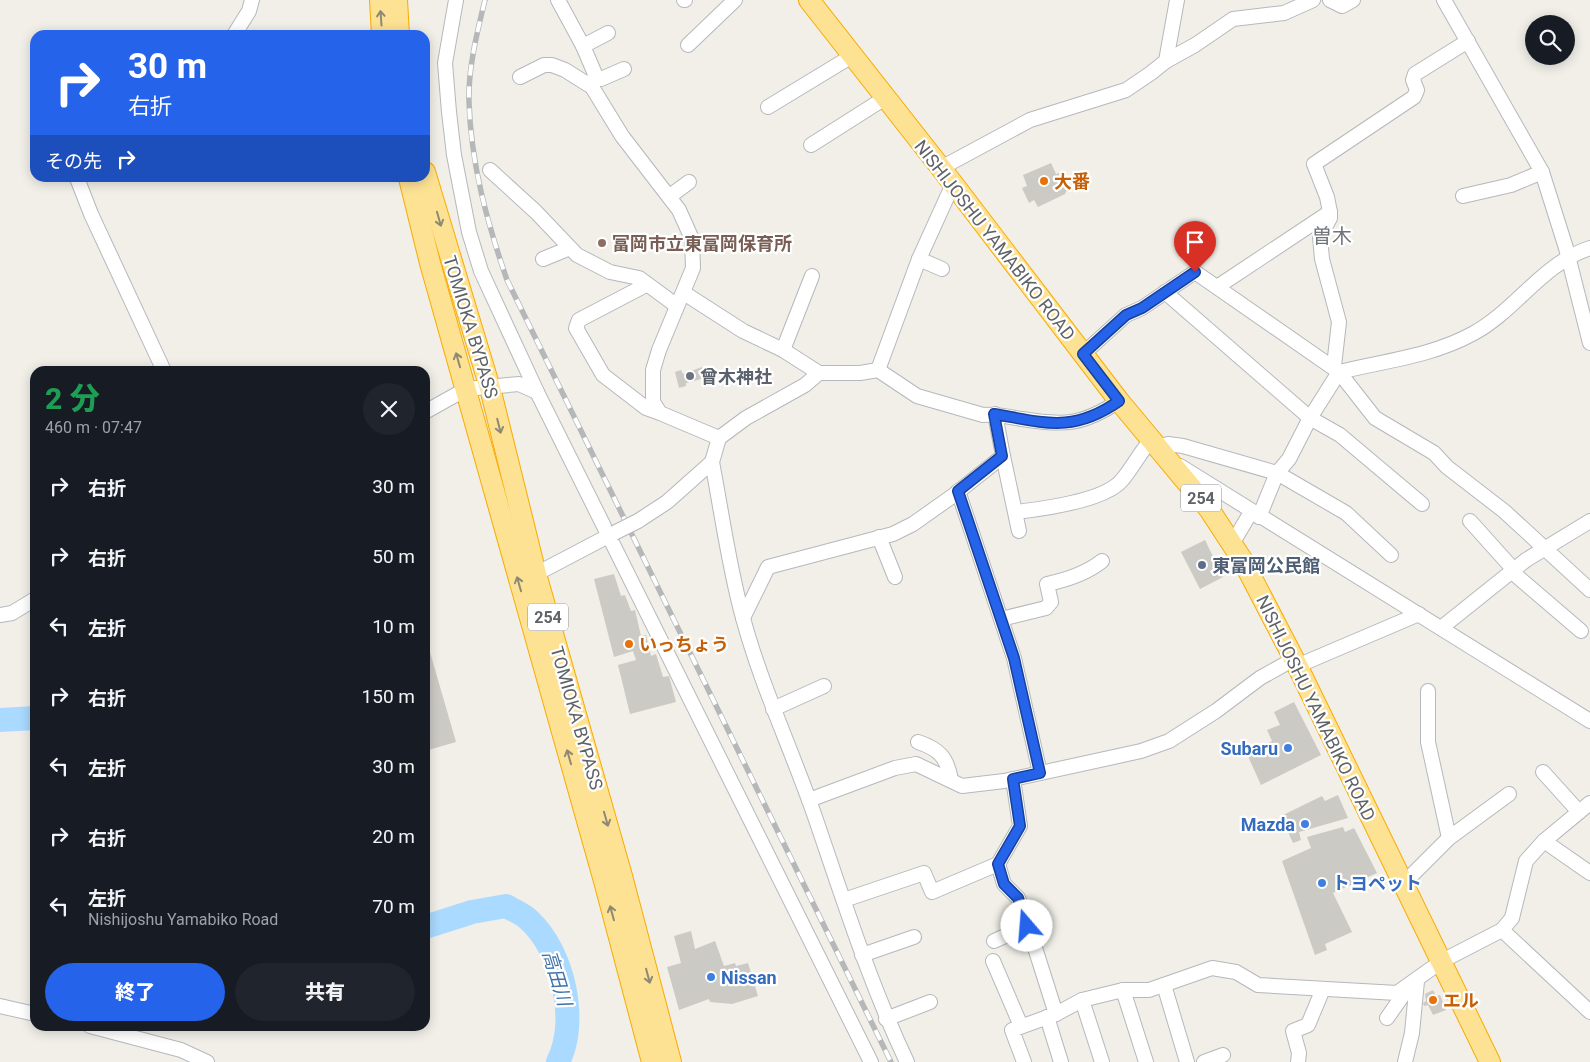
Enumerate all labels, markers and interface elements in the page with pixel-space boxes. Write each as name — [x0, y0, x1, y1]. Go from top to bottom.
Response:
one-way arrow — [376, 10, 386, 26]
map controls — [1525, 15, 1575, 65]
button: search — [1525, 15, 1575, 65]
text: 30 m — [128, 46, 207, 87]
icon: right — [45, 50, 110, 115]
text: 右折 — [128, 94, 172, 119]
street label: NISHIJOSHU YAMABIKO ROAD — [910, 136, 1080, 344]
icon: right — [112, 145, 140, 173]
text: その先 — [45, 150, 102, 173]
place label: 大番 — [1054, 171, 1090, 192]
marker: 大番 — [1038, 175, 1050, 187]
one-way arrow — [434, 211, 444, 227]
pin — [1174, 221, 1216, 272]
district label: 曽木 — [1312, 224, 1352, 248]
icon: arrive — [1181, 228, 1209, 256]
place label: 富岡市立東富岡保育所 — [612, 233, 792, 254]
marker: 富岡市立東富岡保育所 — [596, 237, 608, 249]
street label: TOMIOKA BYPASS — [439, 253, 503, 401]
one-way arrow — [452, 352, 462, 368]
place label: 曾木神社 — [700, 366, 772, 387]
marker: 曾木神社 — [684, 370, 696, 382]
text: 2 分 — [45, 381, 100, 416]
button: close — [363, 383, 415, 435]
one-way arrow — [495, 417, 504, 433]
text: 460 m · 07:47 — [45, 418, 142, 437]
icon: right — [45, 472, 73, 500]
text: 30 m — [372, 475, 415, 498]
text: 右折 — [88, 477, 126, 500]
road number: 254 — [1181, 484, 1221, 512]
icon: right — [45, 542, 73, 570]
text: 50 m — [372, 545, 415, 568]
text: 右折 — [88, 547, 126, 570]
place label: 東富岡公民館 — [1212, 555, 1320, 576]
marker: 東富岡公民館 — [1196, 559, 1208, 571]
one-way arrow — [514, 576, 524, 592]
street label: NISHIJOSHU YAMABIKO ROAD — [1252, 592, 1380, 824]
road number: 254 — [528, 604, 568, 630]
icon: left — [45, 612, 73, 640]
text: 10 m — [372, 615, 415, 638]
text: 左折 — [88, 617, 126, 640]
place label: いっちょう — [639, 634, 729, 655]
marker: いっちょう — [623, 638, 635, 650]
street label: TOMIOKA BYPASS — [546, 644, 608, 792]
icon: right — [45, 682, 73, 710]
text: 150 m — [362, 685, 415, 708]
text: 右折 — [88, 687, 126, 710]
place label: Subaru — [1220, 738, 1278, 759]
marker: Subaru — [1282, 742, 1294, 754]
one-way arrow — [563, 749, 573, 765]
icon: left — [45, 752, 73, 780]
text: 30 m — [372, 755, 415, 778]
text: 左折 — [88, 757, 126, 780]
one-way arrow — [601, 810, 611, 826]
place label: Mazda — [1241, 814, 1295, 835]
marker: Mazda — [1299, 818, 1311, 830]
icon: right — [45, 822, 73, 850]
text: 20 m — [372, 825, 415, 848]
text: 右折 — [88, 827, 126, 850]
place label: トヨペット — [1332, 873, 1422, 894]
marker: トヨペット — [1316, 877, 1328, 889]
text: 左折 — [88, 887, 126, 910]
icon: left — [45, 892, 73, 920]
text: 70 m — [372, 895, 415, 918]
position arrow — [1000, 899, 1052, 951]
one-way arrow — [607, 906, 617, 922]
text: Nishijoshu Yamabiko Road — [88, 910, 278, 929]
water label: 高田川 — [538, 947, 577, 1011]
button: 終了 — [45, 963, 225, 1021]
button: 共有 — [235, 963, 415, 1021]
one-way arrow — [644, 967, 653, 983]
place label: Nissan — [721, 967, 777, 988]
marker: Nissan — [705, 971, 717, 983]
place label: エル — [1443, 990, 1479, 1011]
marker: エル — [1427, 994, 1439, 1006]

